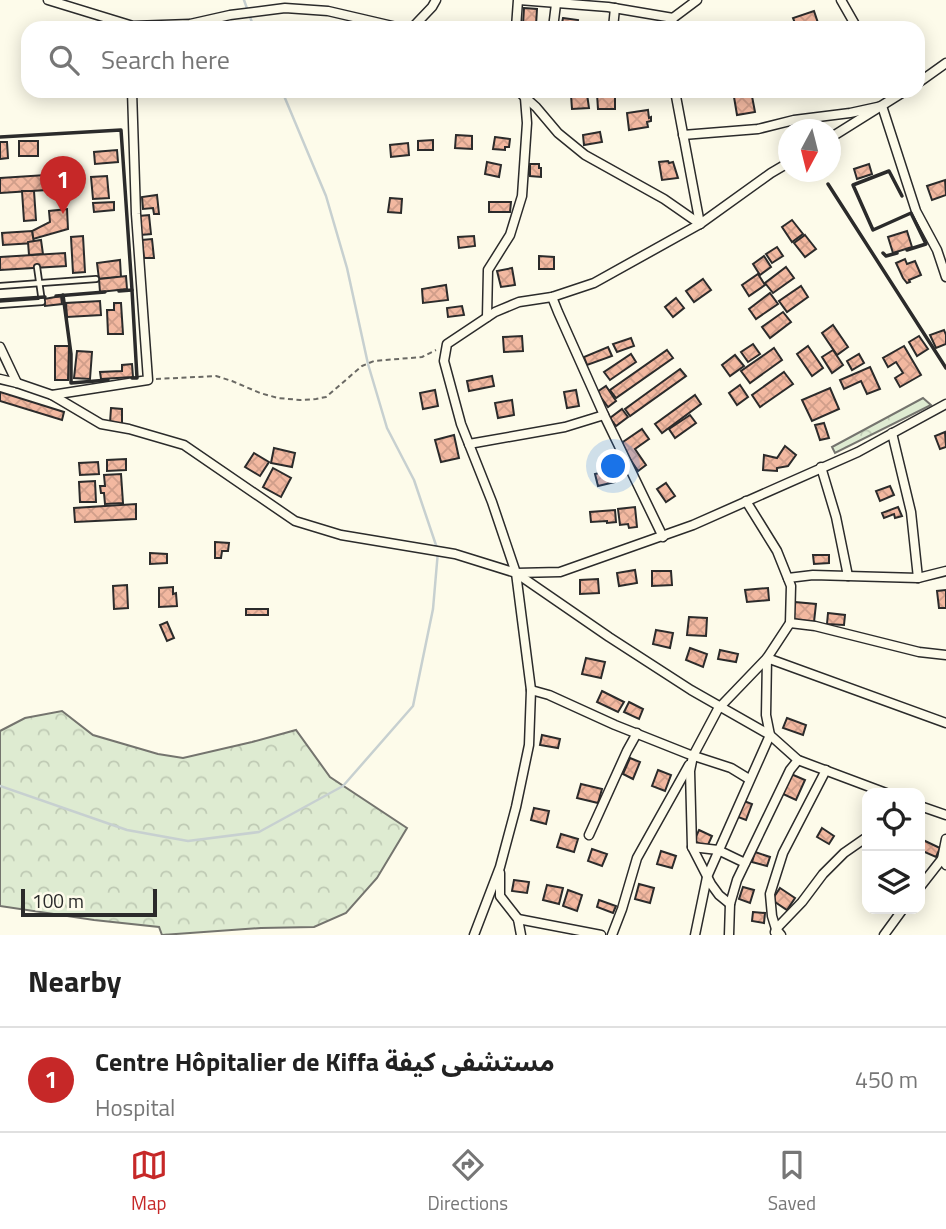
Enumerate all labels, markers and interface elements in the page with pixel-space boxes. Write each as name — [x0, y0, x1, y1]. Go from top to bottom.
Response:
search box — [21, 21, 925, 98]
text: Search here — [101, 40, 230, 79]
icon: search — [45, 41, 83, 79]
north arrow — [778, 119, 841, 182]
pin: 1 — [40, 156, 86, 214]
your location — [596, 449, 630, 483]
map controls — [862, 788, 925, 914]
button: locate — [862, 788, 925, 851]
button: layers — [862, 851, 925, 914]
scale bar — [21, 886, 158, 918]
text: 100 m — [32, 886, 84, 915]
text: Nearby — [28, 958, 121, 1004]
text: Centre Hôpitalier de Kiffa مستشفى كيفة — [95, 1042, 555, 1081]
text: 1 — [45, 1062, 57, 1097]
text: 450 m — [855, 1062, 918, 1097]
text: Hospital — [95, 1090, 175, 1125]
tab: Map — [130, 1146, 168, 1217]
tab: Directions — [428, 1146, 508, 1217]
tab: Saved — [768, 1146, 816, 1217]

